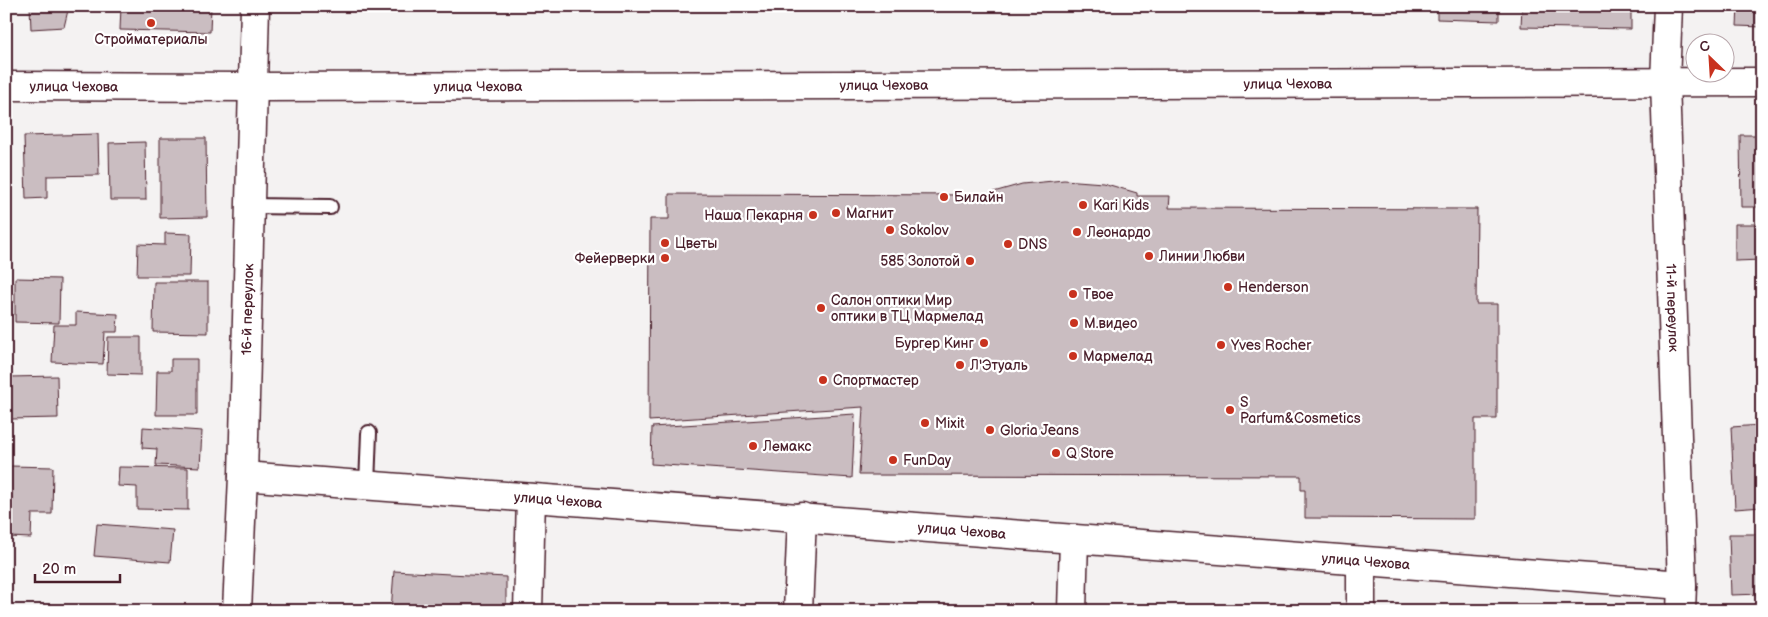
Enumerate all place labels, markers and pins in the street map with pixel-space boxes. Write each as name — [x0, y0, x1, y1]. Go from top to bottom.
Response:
marker: Стройматериалы — [145, 17, 157, 29]
place label: Стройматериалы — [95, 31, 208, 48]
place label: Билайн — [954, 189, 1004, 206]
marker: Билайн — [938, 191, 950, 203]
place label: Kari Kids — [1093, 197, 1149, 214]
marker: Kari Kids — [1077, 199, 1089, 211]
place label: Магнит — [846, 205, 894, 222]
place label: Наша Пекарня — [704, 207, 803, 224]
marker: Магнит — [830, 207, 842, 219]
marker: Наша Пекарня — [807, 209, 819, 221]
place label: Sokolov — [900, 222, 949, 239]
marker: Sokolov — [884, 224, 896, 236]
place label: Леонардо — [1086, 224, 1151, 241]
marker: Леонардо — [1071, 226, 1083, 238]
place label: Цветы — [675, 235, 717, 252]
place label: DNS — [1018, 236, 1047, 253]
marker: Цветы — [659, 237, 671, 249]
marker: DNS — [1002, 238, 1014, 250]
place label: Линии Любви — [1158, 248, 1245, 265]
place label: Фейерверки — [574, 250, 655, 267]
marker: Линии Любви — [1143, 250, 1155, 262]
marker: Фейерверки — [659, 252, 671, 264]
place label: 585 Золотой — [880, 253, 960, 270]
marker: 585 Золотой — [964, 255, 976, 267]
place label: Henderson — [1238, 279, 1309, 296]
marker: Henderson — [1222, 281, 1234, 293]
place label: Твое — [1083, 286, 1114, 303]
marker: Твое — [1067, 288, 1079, 300]
place label: Салон оптики Мир оптики в ТЦ Мармелад — [831, 292, 984, 325]
marker: Салон оптики Мир оптики в ТЦ Мармелад — [815, 302, 827, 314]
place label: М.видео — [1084, 315, 1137, 332]
marker: М.видео — [1068, 317, 1080, 329]
place label: Бургер Кинг — [895, 335, 975, 352]
marker: Бургер Кинг — [978, 337, 990, 349]
place label: Yves Rocher — [1230, 337, 1312, 354]
marker: Yves Rocher — [1215, 339, 1227, 351]
place label: Мармелад — [1083, 348, 1153, 365]
marker: Мармелад — [1067, 350, 1079, 362]
place label: Л'Этуаль — [969, 357, 1028, 374]
marker: Л'Этуаль — [954, 359, 966, 371]
place label: Спортмастер — [833, 372, 919, 389]
marker: Спортмастер — [817, 374, 829, 386]
place label: S Parfum&Cosmetics — [1240, 394, 1361, 427]
marker: S Parfum&Cosmetics — [1224, 404, 1236, 416]
place label: Mixit — [935, 415, 965, 432]
marker: Mixit — [919, 417, 931, 429]
place label: Gloria Jeans — [1000, 422, 1079, 439]
marker: Gloria Jeans — [984, 424, 996, 436]
place label: Лемакс — [762, 438, 811, 455]
marker: Лемакс — [747, 440, 759, 452]
place label: Q Store — [1066, 445, 1114, 462]
marker: Q Store — [1050, 447, 1062, 459]
place label: FunDay — [903, 452, 952, 469]
marker: FunDay — [887, 454, 899, 466]

